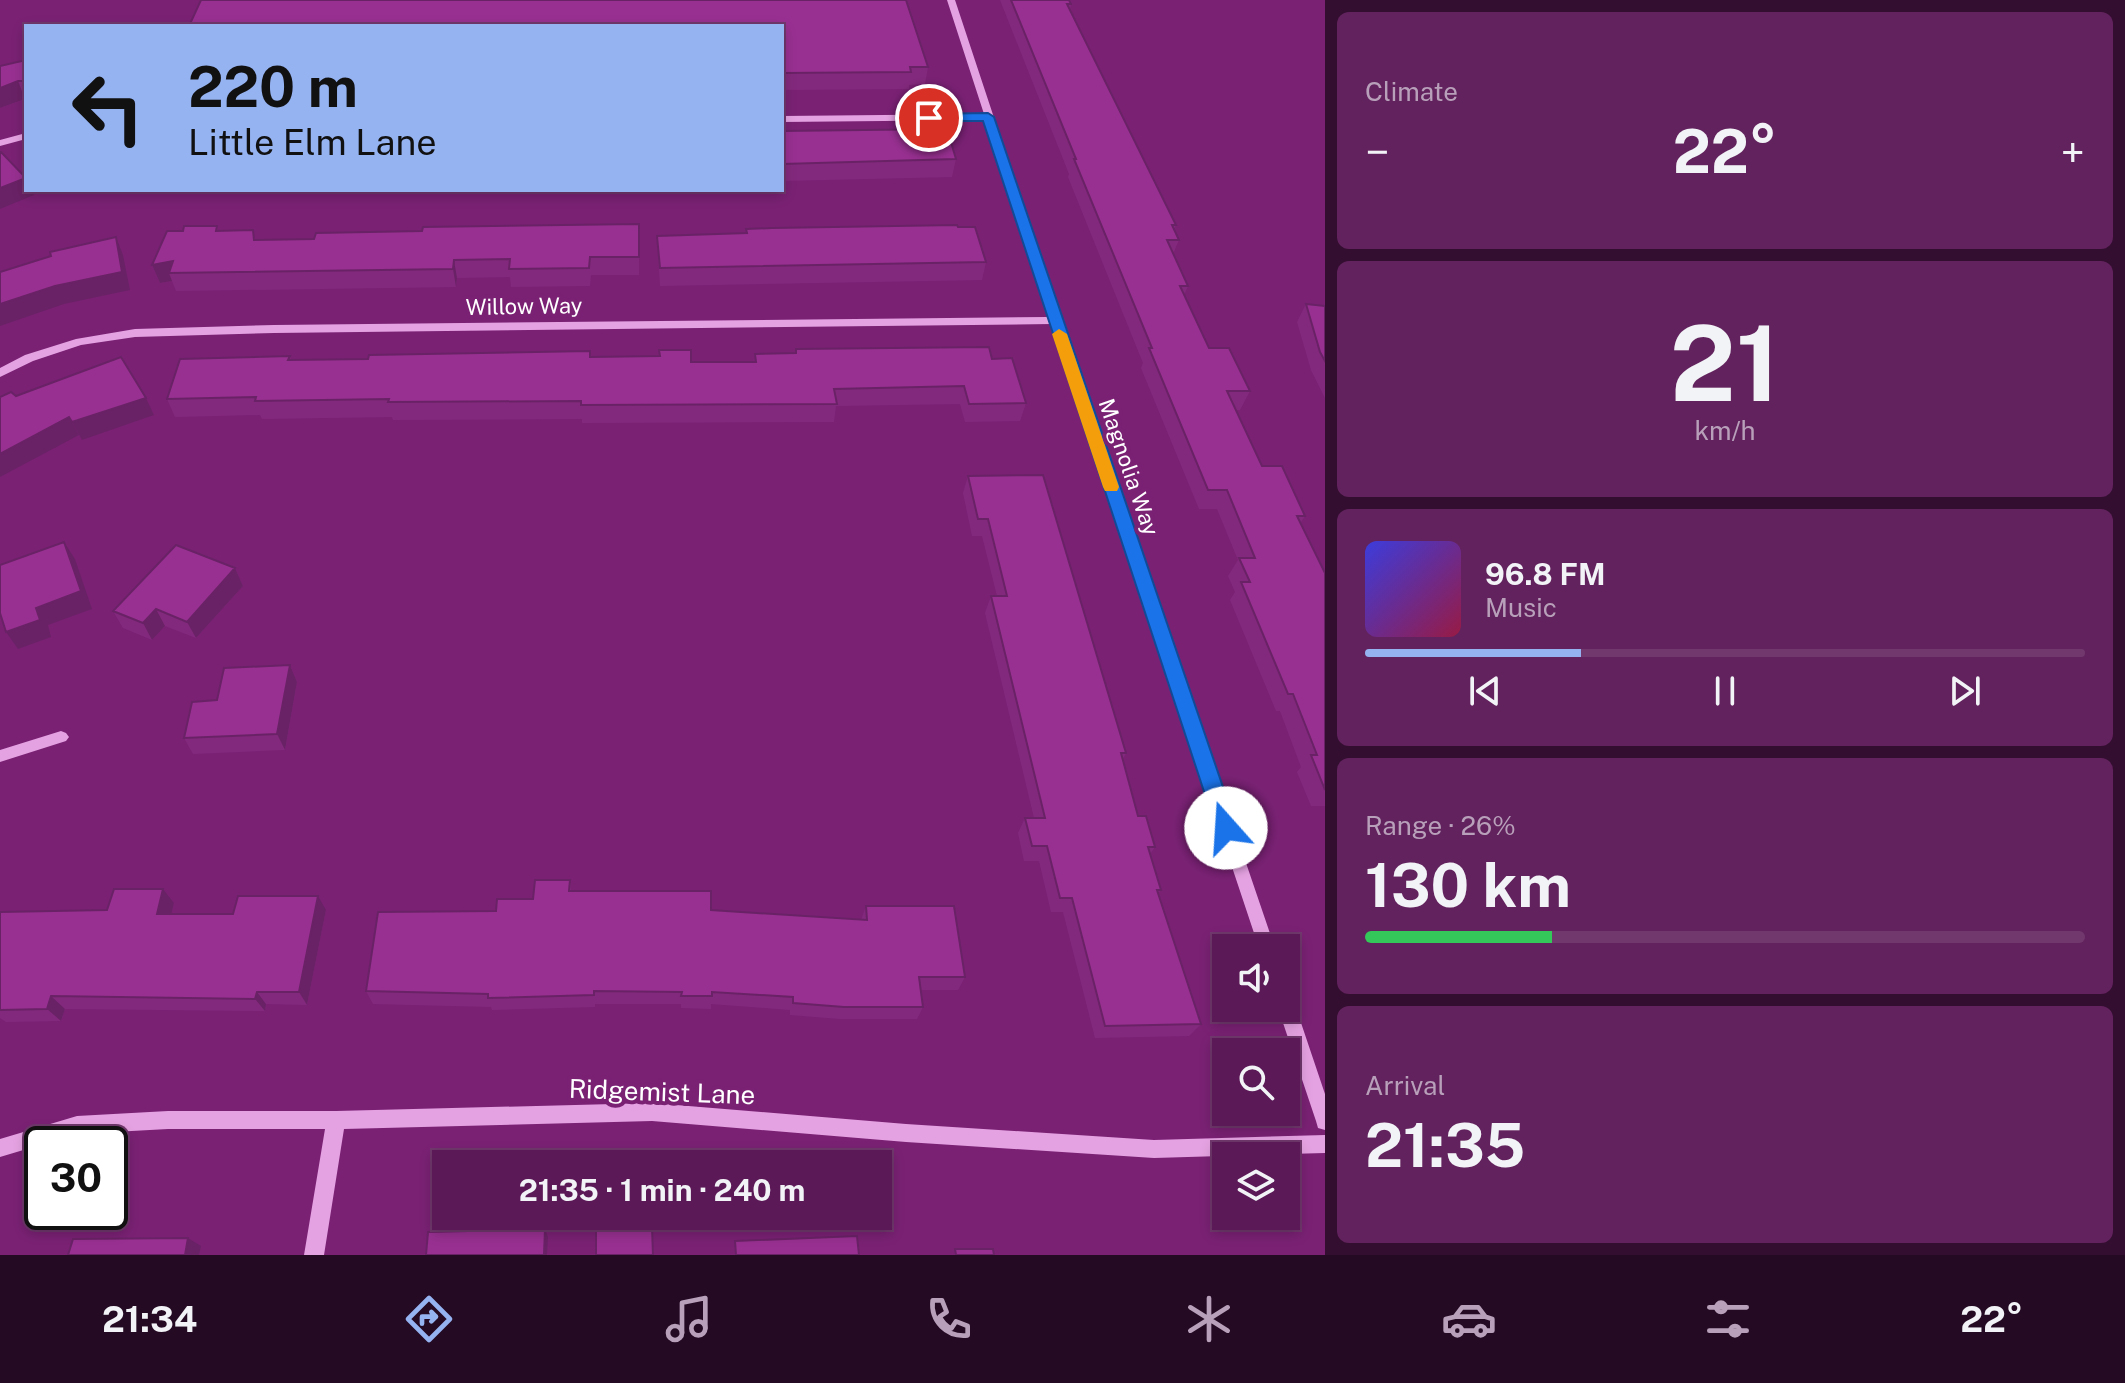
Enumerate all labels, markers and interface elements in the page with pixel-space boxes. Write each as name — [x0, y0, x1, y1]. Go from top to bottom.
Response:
text: 220 m — [188, 54, 358, 120]
icon: left — [56, 56, 160, 160]
text: Climate — [1365, 76, 1458, 107]
pin — [895, 84, 963, 152]
icon: arrive — [907, 96, 951, 140]
text: 22° — [1673, 116, 1777, 187]
text: Little Elm Lane — [188, 121, 437, 163]
text: − — [1365, 126, 1389, 178]
text: + — [2061, 126, 2085, 178]
street label: Willow Way — [465, 292, 583, 320]
text: 21 — [1670, 302, 1780, 424]
street label: Magnolia Way — [1093, 395, 1165, 539]
text: km/h — [1694, 415, 1756, 446]
text: 96.8 FM — [1485, 556, 1605, 592]
text: Music — [1485, 592, 1557, 623]
icon: previous — [1463, 669, 1507, 713]
icon: pause — [1703, 669, 1747, 713]
icon: next — [1943, 669, 1987, 713]
position arrow — [1184, 786, 1268, 870]
text: Range · 26% — [1365, 810, 1516, 841]
text: 130 km — [1365, 850, 1571, 921]
map controls — [1212, 934, 1300, 1230]
button: sound — [1212, 934, 1300, 1022]
button: search — [1212, 1038, 1300, 1126]
text: Arrival — [1365, 1070, 1445, 1101]
street label: Ridgemist Lane — [568, 1073, 756, 1110]
text: 21:35 — [1365, 1110, 1525, 1181]
speed limit sign: 30 — [24, 1126, 128, 1230]
button: layers — [1212, 1142, 1300, 1230]
text: 21:35 · 1 min · 240 m — [519, 1172, 805, 1208]
icon: directions — [401, 1291, 457, 1347]
icon: music — [661, 1291, 717, 1347]
icon: phone — [921, 1291, 977, 1347]
icon: climate — [1181, 1291, 1237, 1347]
icon: car — [1441, 1291, 1497, 1347]
icon: filters — [1700, 1291, 1756, 1347]
text: 21:34 — [102, 1298, 197, 1340]
text: 22° — [1960, 1298, 2023, 1340]

